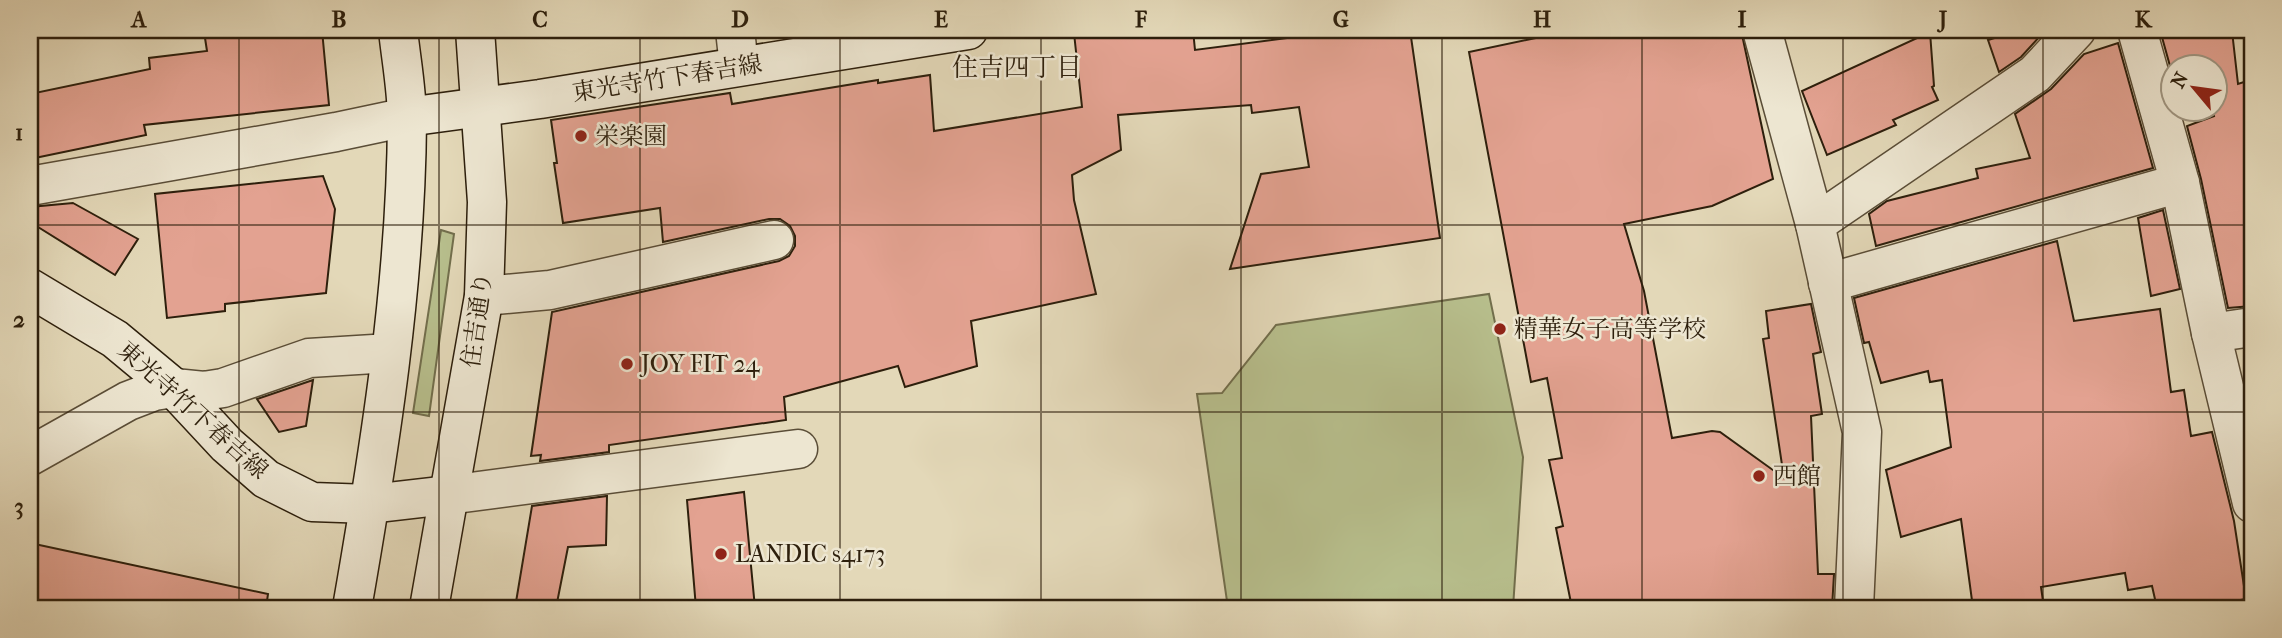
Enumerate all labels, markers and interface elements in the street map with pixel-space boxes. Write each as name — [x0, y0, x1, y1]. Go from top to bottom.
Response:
text: A — [130, 6, 148, 33]
text: B — [332, 6, 347, 33]
text: C — [532, 6, 548, 33]
text: D — [731, 6, 749, 33]
text: E — [934, 6, 948, 33]
text: F — [1134, 6, 1148, 33]
text: G — [1333, 6, 1349, 33]
text: H — [1533, 6, 1551, 33]
text: I — [1738, 6, 1747, 33]
text: J — [1937, 6, 1948, 33]
text: K — [2135, 6, 2154, 33]
street label: 東光寺竹下春吉線 — [570, 49, 764, 107]
district label: 住吉四丁目 — [952, 52, 1082, 83]
north arrow — [2160, 52, 2230, 122]
text: N — [2167, 68, 2193, 92]
text: 1 — [15, 119, 23, 146]
place label: 栄楽園 — [595, 122, 667, 150]
marker: 栄楽園 — [573, 128, 589, 144]
street label: 住吉通り — [456, 271, 498, 369]
text: 2 — [13, 306, 25, 333]
place label: 精華女子高等学校 — [1514, 315, 1706, 343]
marker: 精華女子高等学校 — [1492, 321, 1508, 337]
street label: 東光寺竹下春吉線 — [112, 335, 274, 485]
place label: JOY FIT 24 — [639, 350, 761, 378]
marker: JOY FIT 24 — [619, 356, 635, 372]
place label: 西館 — [1773, 462, 1821, 490]
marker: 西館 — [1751, 468, 1767, 484]
text: 3 — [14, 493, 24, 520]
place label: LANDIC s4173 — [735, 540, 885, 568]
marker: LANDIC s4173 — [713, 546, 729, 562]

